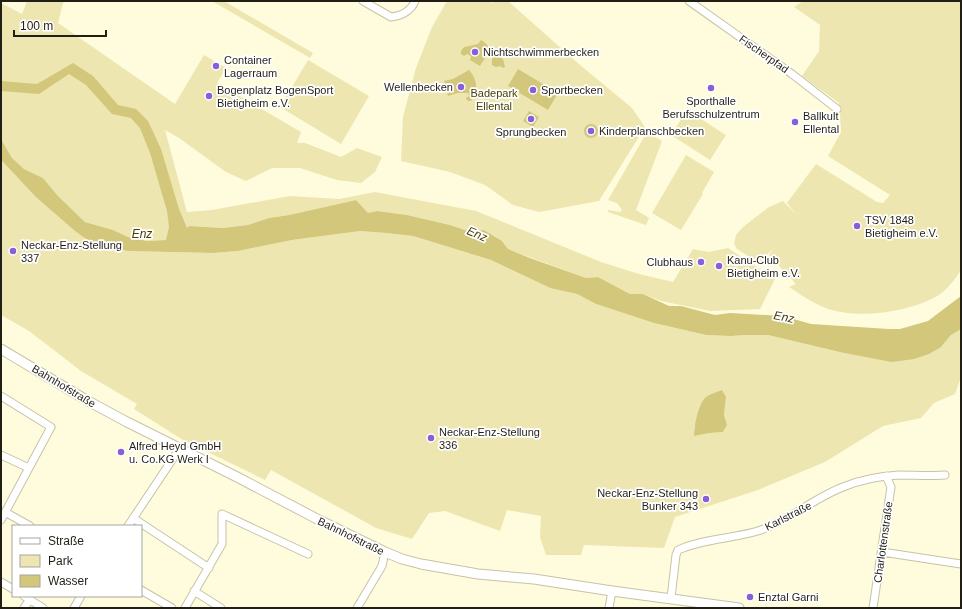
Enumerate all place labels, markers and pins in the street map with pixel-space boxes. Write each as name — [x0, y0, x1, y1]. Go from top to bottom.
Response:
place label: Nichtschwimmerbecken — [483, 46, 599, 58]
marker: Nichtschwimmerbecken — [470, 47, 480, 57]
place label: Container Lagerraum — [224, 54, 277, 79]
marker: Container Lagerraum — [211, 61, 221, 71]
place label: Wellenbecken — [384, 81, 453, 93]
marker: Wellenbecken — [456, 82, 466, 92]
marker: Sporthalle Berufsschulzentrum — [706, 83, 716, 93]
place label: Bogenplatz BogenSport Bietigheim e.V. — [217, 84, 333, 109]
place label: Sportbecken — [541, 84, 603, 96]
marker: Sportbecken — [528, 85, 538, 95]
marker: Bogenplatz BogenSport Bietigheim e.V. — [204, 91, 214, 101]
place label: Sporthalle Berufsschulzentrum — [662, 95, 760, 120]
place label: Ballkult Ellental — [803, 110, 839, 135]
marker: Sprungbecken — [526, 114, 536, 124]
marker: Ballkult Ellental — [790, 117, 800, 127]
place label: Kinderplanschbecken — [599, 125, 704, 137]
place label: Sprungbecken — [496, 126, 566, 138]
marker: Kinderplanschbecken — [586, 126, 596, 136]
place label: TSV 1848 Bietigheim e.V. — [865, 214, 938, 239]
marker: TSV 1848 Bietigheim e.V. — [852, 221, 862, 231]
place label: Neckar-Enz-Stellung 337 — [21, 239, 122, 264]
marker: Neckar-Enz-Stellung 337 — [8, 246, 18, 256]
place label: Kanu-Club Bietigheim e.V. — [727, 254, 800, 279]
place label: Clubhaus — [647, 256, 693, 268]
marker: Clubhaus — [696, 257, 706, 267]
marker: Kanu-Club Bietigheim e.V. — [714, 261, 724, 271]
place label: Neckar-Enz-Stellung 336 — [439, 426, 540, 451]
marker: Neckar-Enz-Stellung 336 — [426, 433, 436, 443]
place label: Alfred Heyd GmbH u. Co.KG Werk I — [129, 440, 221, 465]
marker: Alfred Heyd GmbH u. Co.KG Werk I — [116, 447, 126, 457]
place label: Neckar-Enz-Stellung Bunker 343 — [597, 487, 698, 512]
marker: Neckar-Enz-Stellung Bunker 343 — [701, 494, 711, 504]
place label: Enztal Garni — [758, 591, 819, 603]
marker: Enztal Garni — [745, 592, 755, 602]

